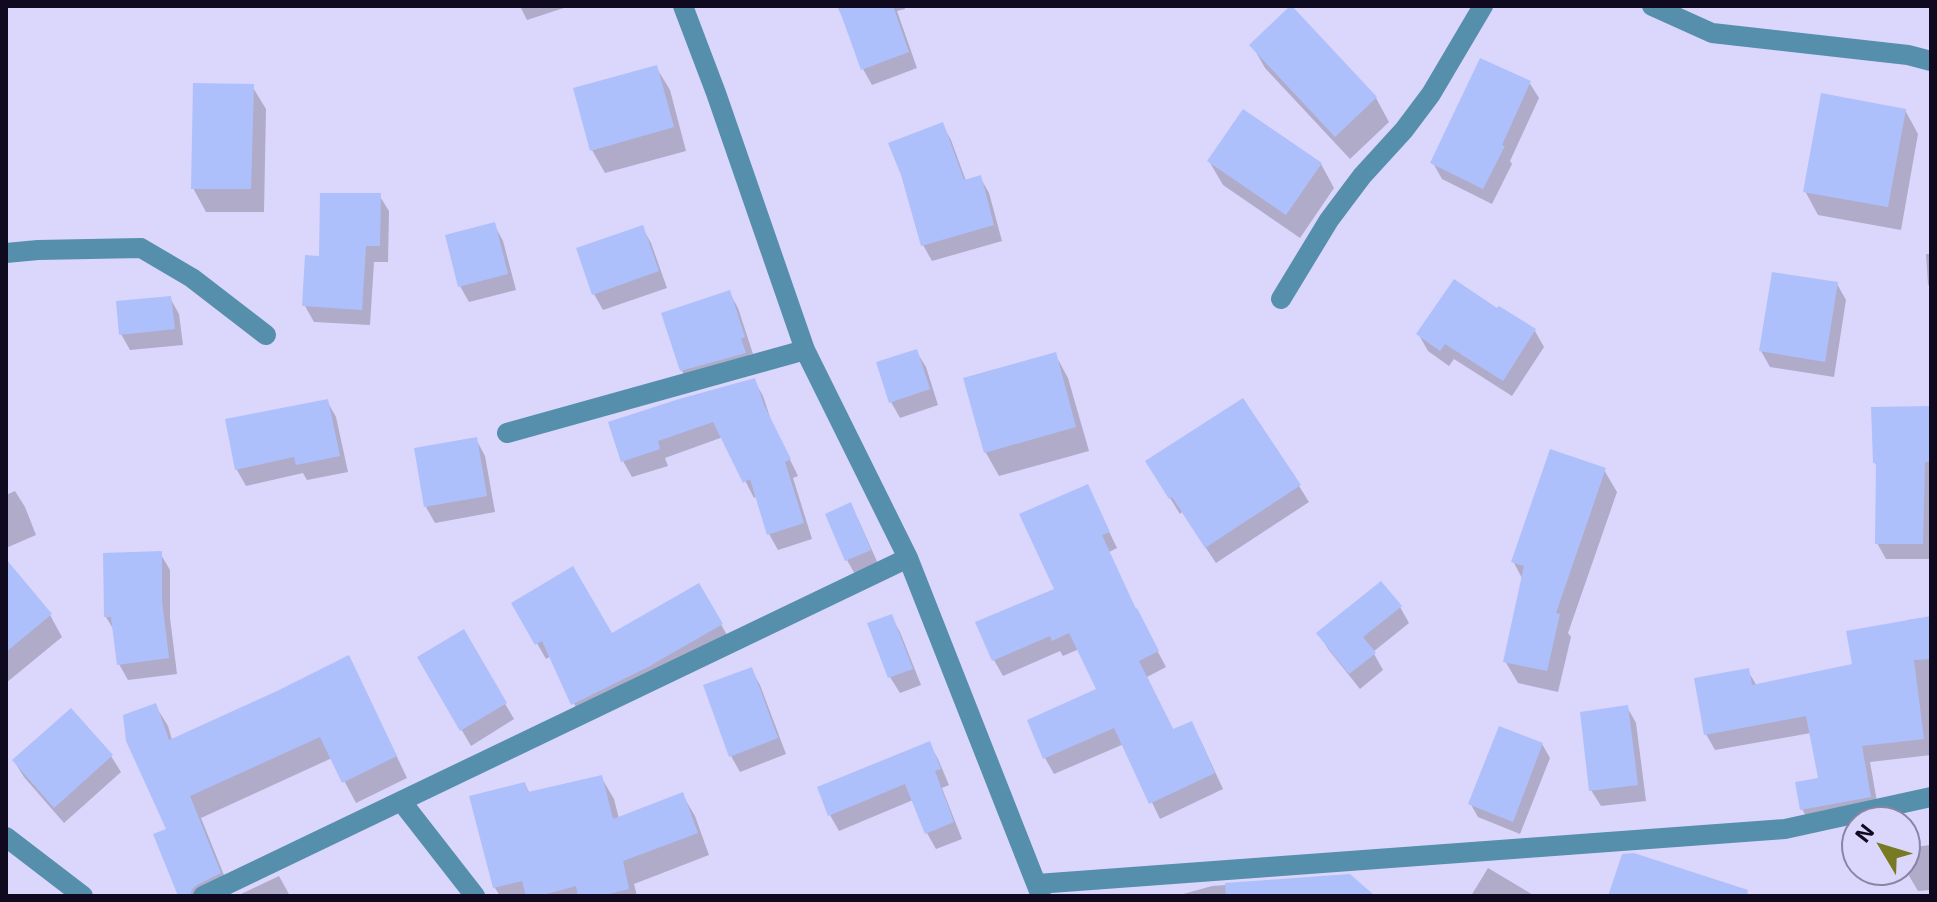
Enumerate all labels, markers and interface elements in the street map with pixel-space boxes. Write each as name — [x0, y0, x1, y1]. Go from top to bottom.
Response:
north arrow — [1841, 806, 1921, 886]
text: N — [1849, 818, 1879, 847]

